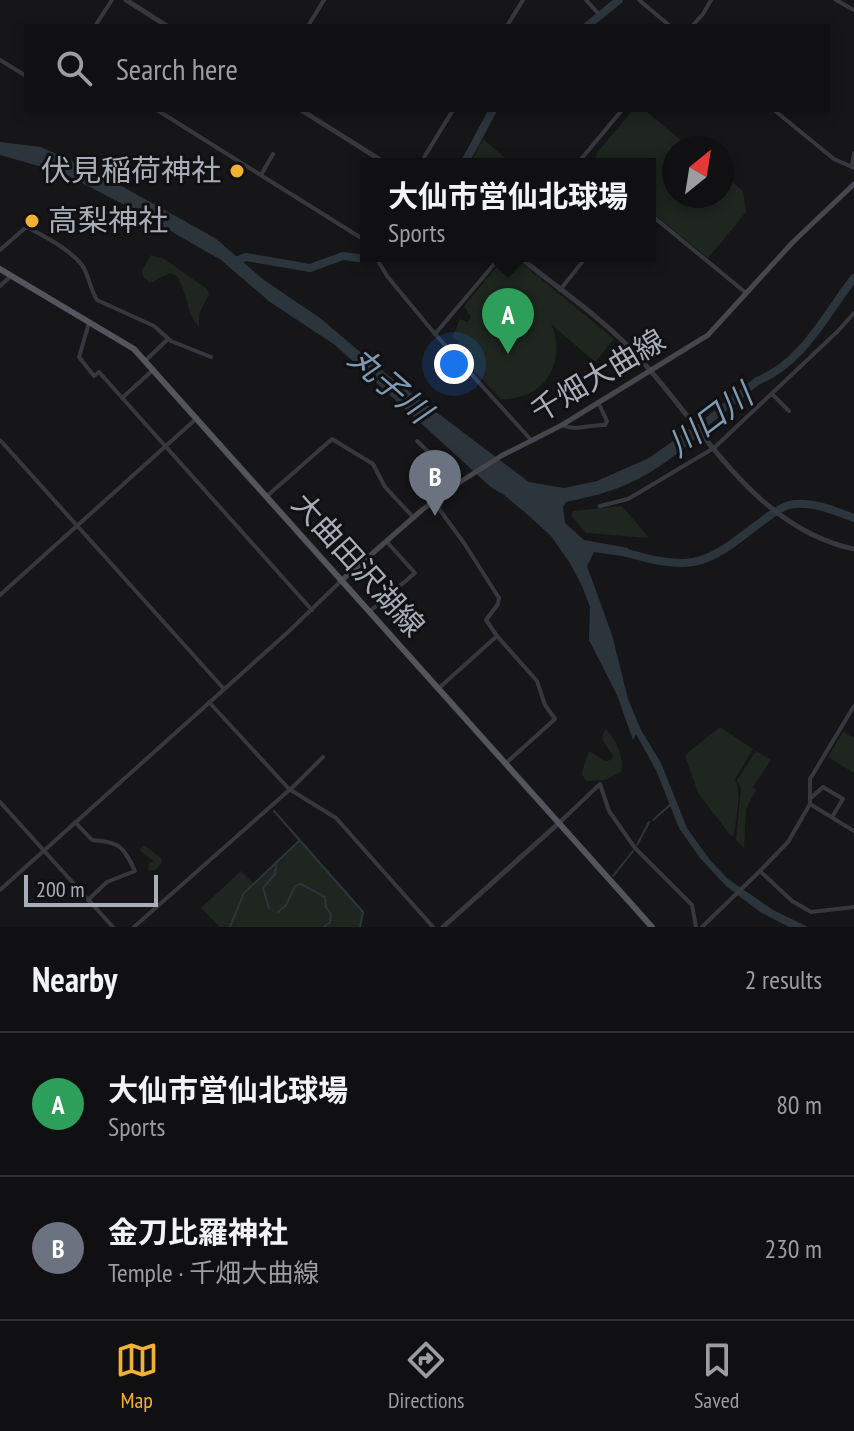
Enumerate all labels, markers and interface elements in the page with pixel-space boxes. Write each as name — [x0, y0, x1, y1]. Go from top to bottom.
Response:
search box — [24, 24, 830, 112]
icon: search — [52, 46, 96, 90]
text: Search here — [116, 49, 238, 88]
north arrow — [662, 136, 734, 208]
place label: 伏見稲荷神社 — [41, 150, 221, 189]
popup — [360, 158, 656, 262]
marker: 伏見稲荷神社 — [228, 162, 246, 180]
text: 大仙市営仙北球場 — [388, 176, 628, 215]
place label: 高梨神社 — [48, 200, 168, 239]
marker: 高梨神社 — [23, 212, 41, 230]
text: Sports — [388, 216, 445, 249]
pin: A — [482, 288, 534, 354]
street label: 千畑大曲線 — [523, 319, 672, 430]
water label: 丸子川 — [341, 337, 443, 434]
your location — [434, 344, 474, 384]
water label: 川口川 — [658, 372, 763, 465]
pin: B — [409, 450, 461, 516]
street label: 大曲田沢湖線 — [284, 484, 434, 644]
scale bar — [24, 871, 158, 907]
text: 200 m — [36, 875, 85, 903]
text: Nearby — [32, 957, 117, 1001]
text: 2 results — [745, 963, 822, 996]
text: 大仙市営仙北球場 — [108, 1070, 348, 1109]
text: A — [51, 1088, 65, 1121]
text: 80 m — [776, 1088, 822, 1121]
text: Sports — [108, 1110, 165, 1143]
text: 金刀比羅神社 — [108, 1212, 288, 1251]
text: B — [52, 1232, 64, 1265]
text: 230 m — [764, 1232, 822, 1265]
text: Temple · 千畑大曲線 — [108, 1256, 319, 1289]
tab: Map — [115, 1338, 159, 1414]
tab: Directions — [388, 1338, 465, 1414]
tab: Saved — [694, 1338, 739, 1414]

